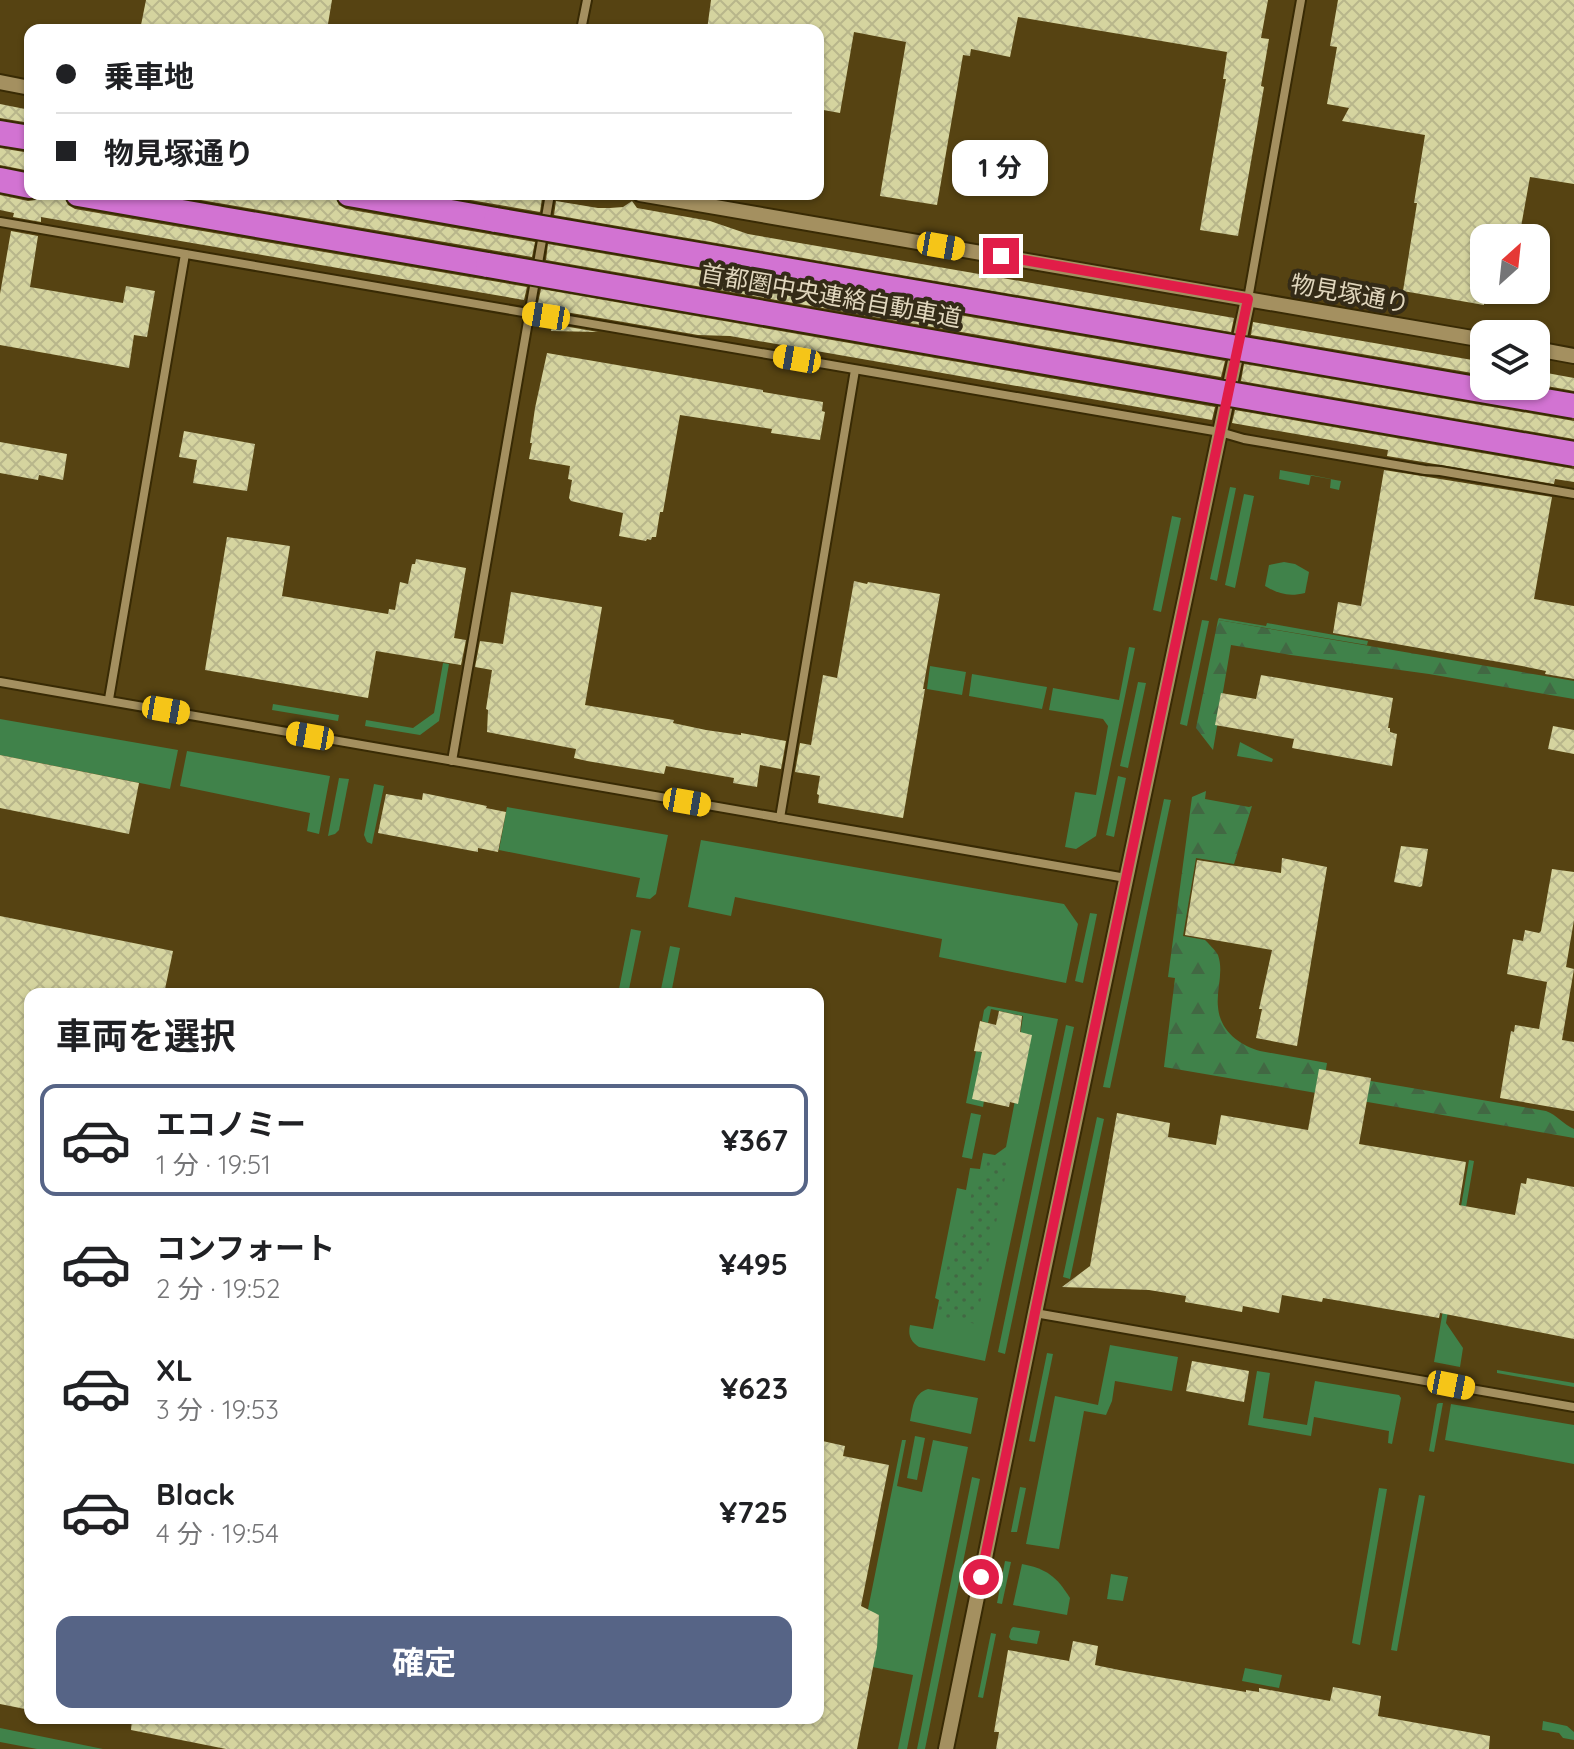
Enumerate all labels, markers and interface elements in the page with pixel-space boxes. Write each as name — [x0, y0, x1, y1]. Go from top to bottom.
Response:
text: 乗車地 — [104, 57, 194, 95]
text: 物見塚通り — [104, 134, 254, 172]
callout: 1 分 — [953, 140, 1049, 196]
text: 1 分 — [978, 151, 1022, 184]
north arrow — [1470, 224, 1550, 304]
map controls — [1470, 224, 1550, 400]
car — [915, 230, 967, 262]
route end — [983, 238, 1019, 274]
street label: 首都圏中央連絡自動車道 — [699, 257, 964, 333]
street label: 物見塚通り — [1288, 268, 1412, 318]
car — [520, 300, 572, 332]
button: layers — [1470, 320, 1550, 400]
car — [771, 343, 823, 375]
car — [140, 694, 192, 726]
car — [284, 720, 336, 752]
car — [661, 786, 713, 818]
text: 車両を選択 — [56, 1013, 236, 1058]
icon: car — [60, 1104, 132, 1176]
text: エコノミー — [156, 1105, 306, 1143]
text: ¥367 — [721, 1121, 788, 1159]
text: 1 分 · 19:51 — [156, 1148, 271, 1181]
icon: car — [60, 1228, 132, 1300]
text: コンフォート — [156, 1229, 335, 1267]
text: ¥495 — [719, 1245, 788, 1283]
text: 2 分 · 19:52 — [156, 1272, 280, 1305]
text: XL — [156, 1351, 193, 1389]
icon: car — [60, 1352, 132, 1424]
text: ¥623 — [720, 1369, 788, 1407]
car — [1425, 1369, 1477, 1401]
text: 3 分 · 19:53 — [156, 1393, 279, 1426]
text: Black — [156, 1475, 235, 1513]
icon: car — [60, 1476, 132, 1548]
text: ¥725 — [719, 1493, 788, 1531]
text: 4 分 · 19:54 — [156, 1517, 279, 1550]
route start — [963, 1559, 999, 1595]
button: 確定 — [56, 1616, 792, 1708]

